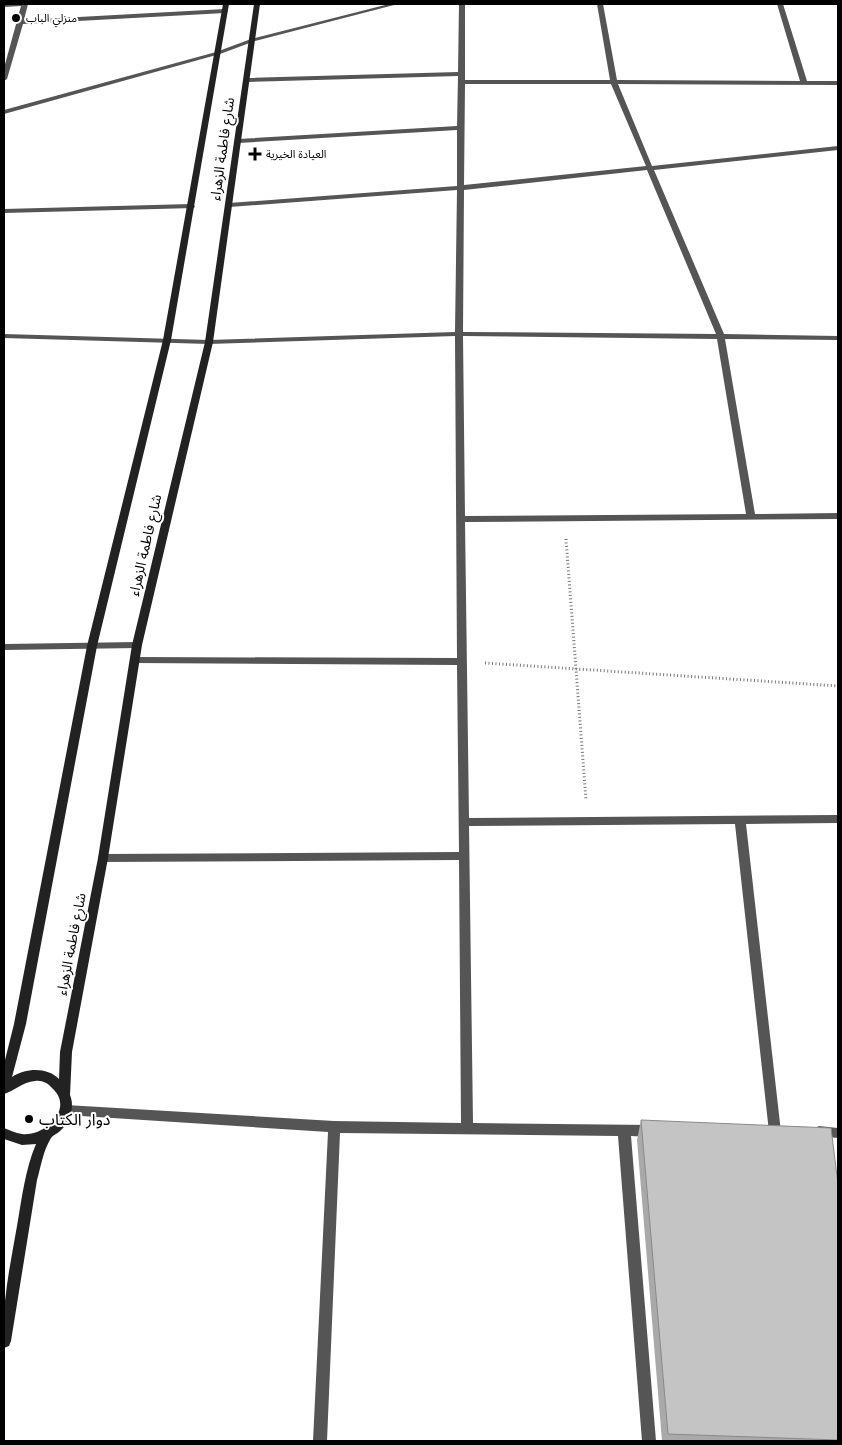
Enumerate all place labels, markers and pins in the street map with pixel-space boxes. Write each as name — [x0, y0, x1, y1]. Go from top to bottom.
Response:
place label: منزلي الباب — [26, 11, 77, 28]
marker: منزلي الباب — [10, 12, 22, 24]
marker: العيادة الخيرية — [248, 147, 262, 161]
place label: العيادة الخيرية — [266, 147, 326, 161]
place label: دوار الكتاب — [39, 1109, 110, 1129]
marker: دوار الكتاب — [23, 1113, 35, 1125]

